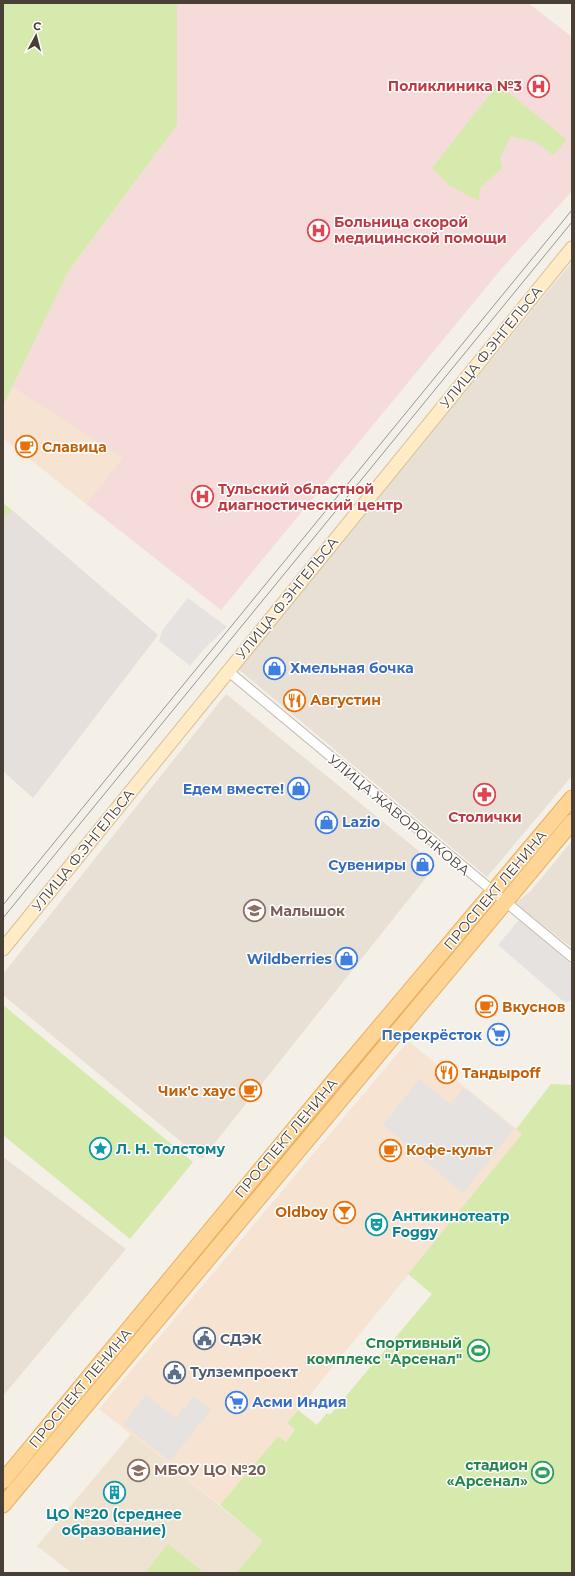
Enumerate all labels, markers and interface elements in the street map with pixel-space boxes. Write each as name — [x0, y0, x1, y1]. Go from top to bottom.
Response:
north arrow — [16, 16, 56, 56]
text: С — [32, 19, 42, 34]
hospital icon: Поликлиника №3 — [525, 73, 551, 99]
place label: Поликлиника №3 — [388, 77, 522, 95]
place label: Больница скорой медицинской помощи — [334, 213, 507, 247]
hospital icon: Больница скорой медицинской помощи — [305, 217, 331, 243]
street label: УЛИЦА Ф.ЭНГЕЛЬСА — [436, 282, 546, 412]
cafe icon: Славица — [13, 434, 39, 460]
place label: Славица — [42, 438, 107, 456]
place label: Тульский областной диагностический центр — [218, 480, 403, 514]
hospital icon: Тульский областной диагностический центр — [190, 484, 216, 510]
street label: УЛИЦА Ф.ЭНГЕЛЬСА — [232, 533, 342, 663]
shop icon: Хмельная бочка — [262, 655, 288, 681]
place label: Хмельная бочка — [290, 659, 414, 677]
restaurant icon: Августин — [281, 687, 307, 713]
place label: Августин — [310, 691, 381, 709]
street label: УЛИЦА ЖАВОРОНКОВА — [324, 750, 474, 880]
shop icon: Едем вместе! — [286, 776, 312, 802]
place label: Едем вместе! — [183, 780, 284, 798]
pharmacy icon: Столички — [472, 782, 498, 808]
street label: УЛИЦА Ф.ЭНГЕЛЬСА — [28, 785, 138, 915]
place label: Столички — [448, 808, 522, 826]
shop icon: Lazio — [314, 809, 340, 835]
place label: Lazio — [342, 813, 380, 831]
street label: ПРОСПЕКТ ЛЕНИНА — [440, 826, 551, 953]
shop icon: Сувениры — [409, 852, 435, 878]
place label: Сувениры — [328, 856, 406, 874]
school or university icon: Малышок — [242, 898, 268, 924]
place label: Малышок — [270, 902, 345, 920]
shop icon: Wildberries — [334, 946, 360, 972]
place label: Wildberries — [247, 950, 333, 968]
cafe icon: Вкуснов — [473, 994, 499, 1020]
place label: Вкуснов — [502, 998, 566, 1016]
supermarket icon: Перекрёсток — [485, 1022, 511, 1048]
place label: Перекрёсток — [382, 1026, 482, 1044]
restaurant icon: Тандырoff — [433, 1060, 459, 1086]
place label: Тандырoff — [462, 1064, 541, 1082]
street label: ПРОСПЕКТ ЛЕНИНА — [231, 1074, 342, 1201]
cafe icon: Чик'с хаус — [238, 1078, 264, 1104]
place label: Чик'с хаус — [158, 1082, 237, 1100]
place icon: Л. Н. Толстому — [88, 1136, 114, 1162]
cafe icon: Кофе-культ — [377, 1137, 403, 1163]
place label: Л. Н. Толстому — [116, 1140, 225, 1158]
place label: Кофе-культ — [406, 1141, 493, 1159]
bar icon: Oldboy — [331, 1199, 357, 1225]
place label: Oldboy — [275, 1203, 329, 1221]
place label: Антикинотеатр Foggy — [392, 1207, 510, 1241]
theatre icon: Антикинотеатр Foggy — [363, 1211, 389, 1237]
street label: ПРОСПЕКТ ЛЕНИНА — [25, 1324, 136, 1451]
public building icon: СДЭК — [191, 1326, 217, 1352]
place label: СДЭК — [220, 1330, 263, 1348]
place label: Спортивный комплекс "Арсенал" — [306, 1334, 462, 1368]
sports icon: Спортивный комплекс "Арсенал" — [465, 1338, 491, 1364]
public building icon: Тулземпроект — [161, 1359, 187, 1385]
place label: Тулземпроект — [190, 1363, 299, 1381]
supermarket icon: Асми Индия — [223, 1389, 249, 1415]
place label: Асми Индия — [252, 1393, 346, 1411]
place label: стадион «Арсенал» — [446, 1456, 528, 1490]
school or university icon: МБОУ ЦО №20 — [125, 1457, 151, 1483]
sports icon: стадион «Арсенал» — [530, 1460, 556, 1486]
place label: МБОУ ЦО №20 — [154, 1461, 266, 1479]
building icon: ЦО №20 (среднее образование) — [101, 1479, 127, 1505]
place label: ЦО №20 (среднее образование) — [46, 1505, 182, 1539]

